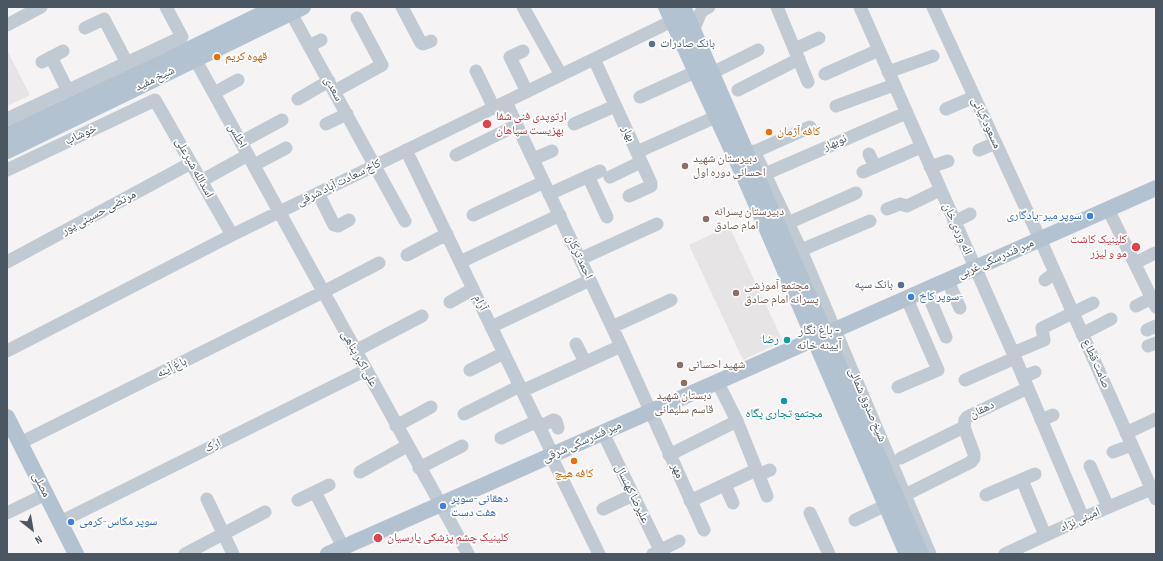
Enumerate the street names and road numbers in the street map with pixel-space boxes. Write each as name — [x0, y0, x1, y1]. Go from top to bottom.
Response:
street label: شیخ مفید — [133, 63, 177, 95]
street label: سعدی — [320, 74, 346, 104]
street label: مسعود کیانی — [968, 95, 1004, 151]
street label: خوشاب — [63, 121, 99, 149]
street label: اطلس — [224, 121, 250, 151]
street label: بهار — [618, 124, 638, 144]
street label: نوبهار — [821, 132, 849, 154]
street label: اسدالله شیرعلی — [172, 135, 216, 201]
street label: کاخ سعادت آباد شرقی — [295, 156, 383, 210]
street label: مرتضی حسینی پور — [59, 187, 139, 239]
street label: اله وردی خان — [939, 201, 975, 257]
street label: احمد ترکان — [563, 233, 595, 281]
street label: میر فندرسکی غربی — [956, 236, 1036, 282]
street label: آرام — [470, 293, 490, 313]
street label: علی اکبر پناهی — [338, 328, 380, 390]
street label: صامت قطاع — [1079, 337, 1113, 391]
street label: باغ آینه — [155, 355, 189, 381]
street label: شیخ صدوق شمالی — [845, 366, 889, 444]
street label: دهقان — [967, 398, 997, 422]
street label: میر فندرسکی شرقی — [540, 418, 624, 466]
street label: ارک — [203, 436, 223, 456]
street label: مهر — [667, 461, 687, 481]
street label: علیرضا کهنسال — [612, 462, 652, 526]
street label: مصلی — [29, 470, 53, 500]
street label: امینی نژاد — [1058, 505, 1102, 535]

